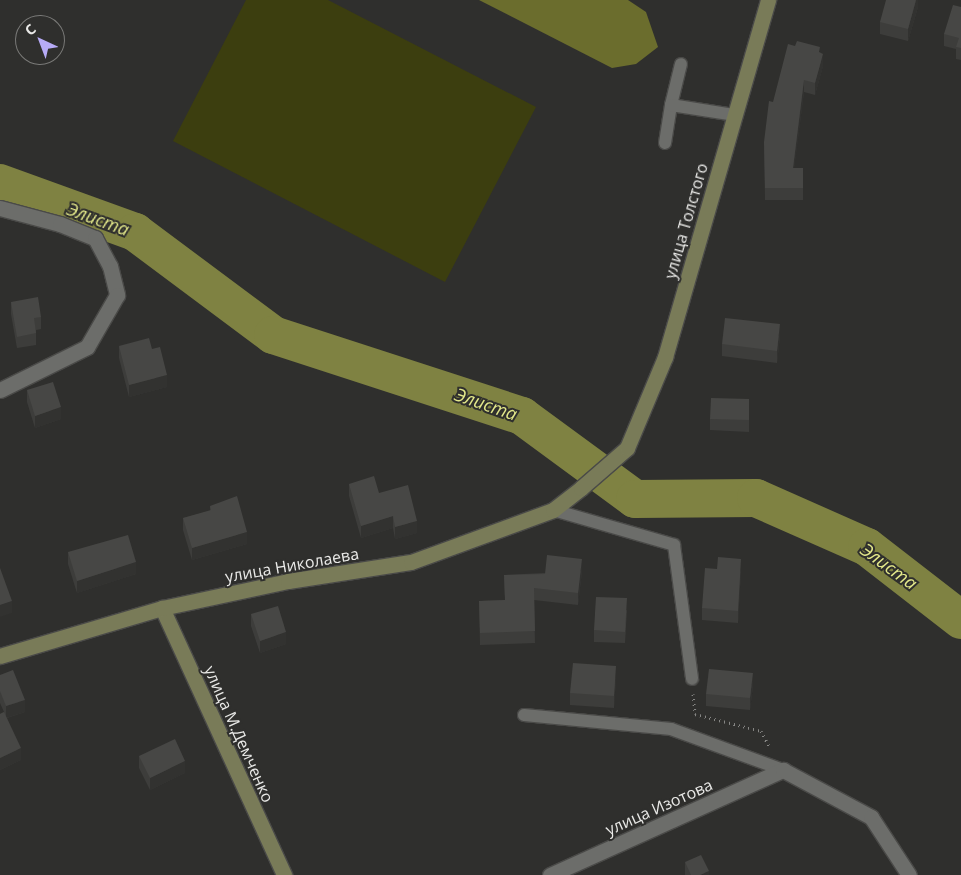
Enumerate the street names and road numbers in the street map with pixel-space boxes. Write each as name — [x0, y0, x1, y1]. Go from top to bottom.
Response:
street label: улица Толстого — [660, 161, 712, 281]
street label: улица Николаева — [224, 544, 360, 586]
street label: улица М.Демченко — [200, 663, 278, 805]
street label: улица Изотова — [602, 775, 716, 839]

